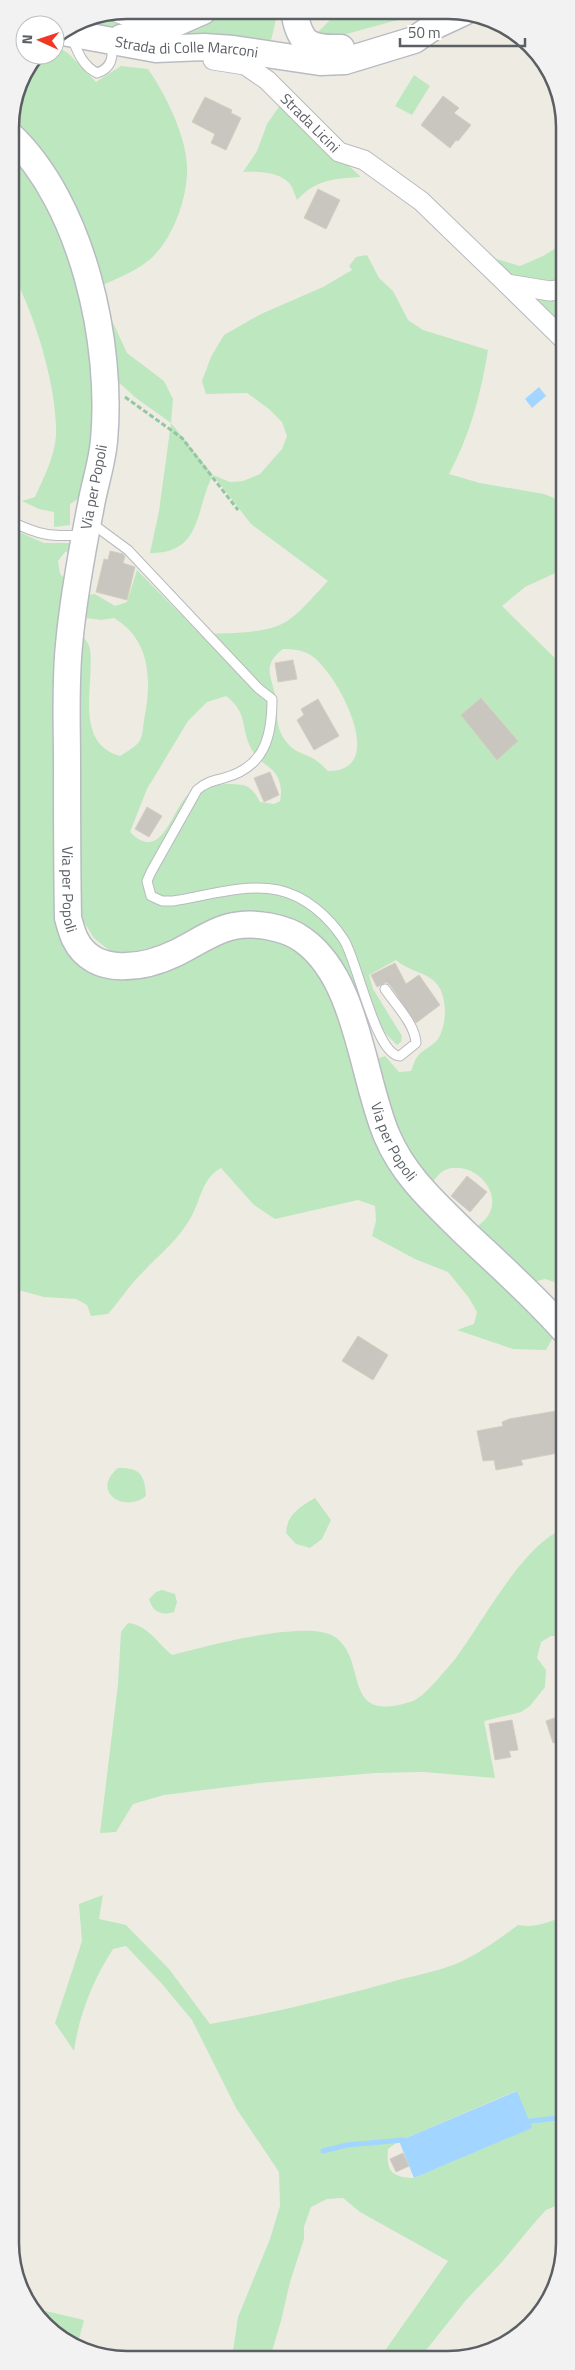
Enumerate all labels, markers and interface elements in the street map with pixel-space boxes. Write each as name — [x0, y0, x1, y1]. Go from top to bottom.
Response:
north arrow — [15, 15, 65, 65]
scale bar — [400, 15, 525, 47]
text: 50 m — [408, 21, 441, 44]
street label: Strada di Colle Marconi — [113, 30, 260, 64]
text: N — [16, 34, 37, 45]
street label: Strada Licini — [275, 88, 346, 158]
street label: Via per Popoli — [74, 442, 113, 531]
street label: Via per Popoli — [56, 846, 84, 935]
street label: Via per Popoli — [365, 1099, 423, 1186]

